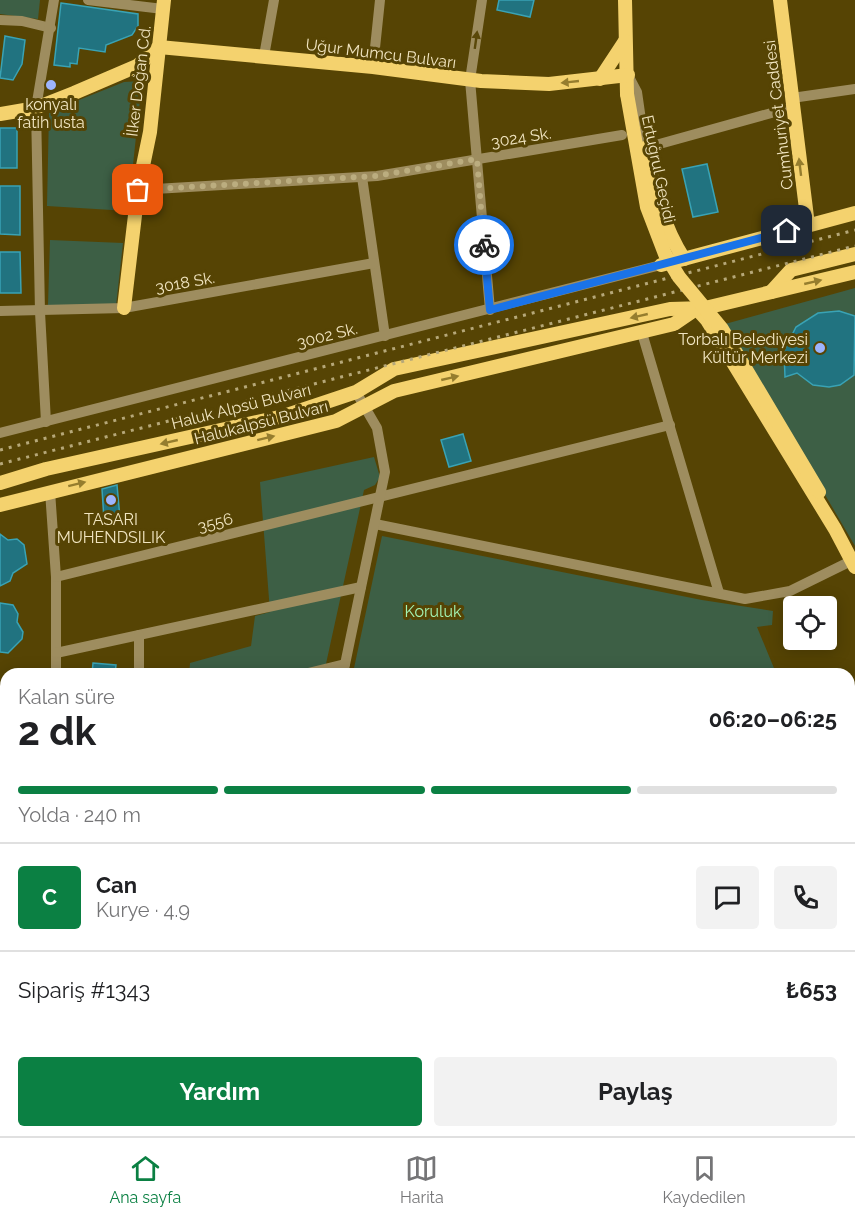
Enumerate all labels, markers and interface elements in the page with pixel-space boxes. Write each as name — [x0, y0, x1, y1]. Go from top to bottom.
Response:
street label: İlker Doğan Cd. — [121, 24, 155, 138]
one-way arrow — [471, 30, 480, 49]
street label: Uğur Mumcu Bulvarı — [305, 35, 457, 72]
street label: Cumhuriyet Caddesi — [760, 39, 797, 191]
one-way arrow — [561, 77, 580, 87]
marker: konyalı fatih usta — [44, 78, 58, 92]
place label: konyalı fatih usta — [17, 95, 85, 132]
street label: Ertuğrul Geçidi — [638, 113, 679, 225]
street label: 3024 Sk. — [490, 123, 553, 152]
one-way arrow — [796, 157, 805, 176]
pin — [112, 164, 163, 215]
icon: bag — [121, 173, 154, 206]
pin — [761, 205, 812, 256]
icon: home — [770, 214, 803, 247]
courier — [454, 215, 514, 275]
icon: bike — [468, 229, 501, 262]
street label: 3018 Sk. — [154, 268, 216, 297]
one-way arrow — [804, 277, 823, 286]
one-way arrow — [629, 312, 648, 321]
street label: 3002 Sk. — [295, 319, 359, 352]
place label: Torbalı Belediyesi Kültür Merkezi — [678, 330, 808, 367]
marker: Torbalı Belediyesi Kültür Merkezi — [813, 341, 827, 355]
one-way arrow — [441, 373, 460, 383]
street label: Haluk Alpsü Bulvarı — [169, 380, 313, 433]
street label: Halukalpsü Bulvarı — [192, 397, 330, 448]
one-way arrow — [257, 433, 275, 443]
one-way arrow — [159, 437, 178, 447]
one-way arrow — [68, 479, 86, 489]
marker: TASARI MUHENDSILIK — [104, 493, 118, 507]
street label: 3556 — [196, 509, 235, 536]
place label: TASARI MUHENDSILIK — [57, 510, 166, 547]
map controls — [783, 596, 837, 650]
button: locate — [783, 596, 837, 650]
park label: Koruluk — [405, 602, 462, 621]
text: Kalan süre — [18, 685, 115, 709]
text: 06:20–06:25 — [709, 706, 837, 732]
text: 2 dk — [18, 708, 96, 754]
text: Yolda · 240 m — [18, 803, 141, 827]
button: chat — [696, 866, 759, 929]
button: phone — [774, 866, 837, 929]
text: Can — [96, 872, 137, 898]
text: C — [42, 884, 57, 910]
text: Kurye · 4.9 — [96, 898, 190, 922]
text: Sipariş #1343 — [18, 977, 150, 1003]
text: ₺653 — [786, 977, 837, 1003]
button: Yardım — [18, 1057, 422, 1126]
button: Paylaş — [434, 1057, 837, 1126]
tab: Ana sayfa — [109, 1152, 181, 1207]
tab: Harita — [400, 1152, 444, 1207]
tab: Kaydedilen — [663, 1152, 746, 1207]

